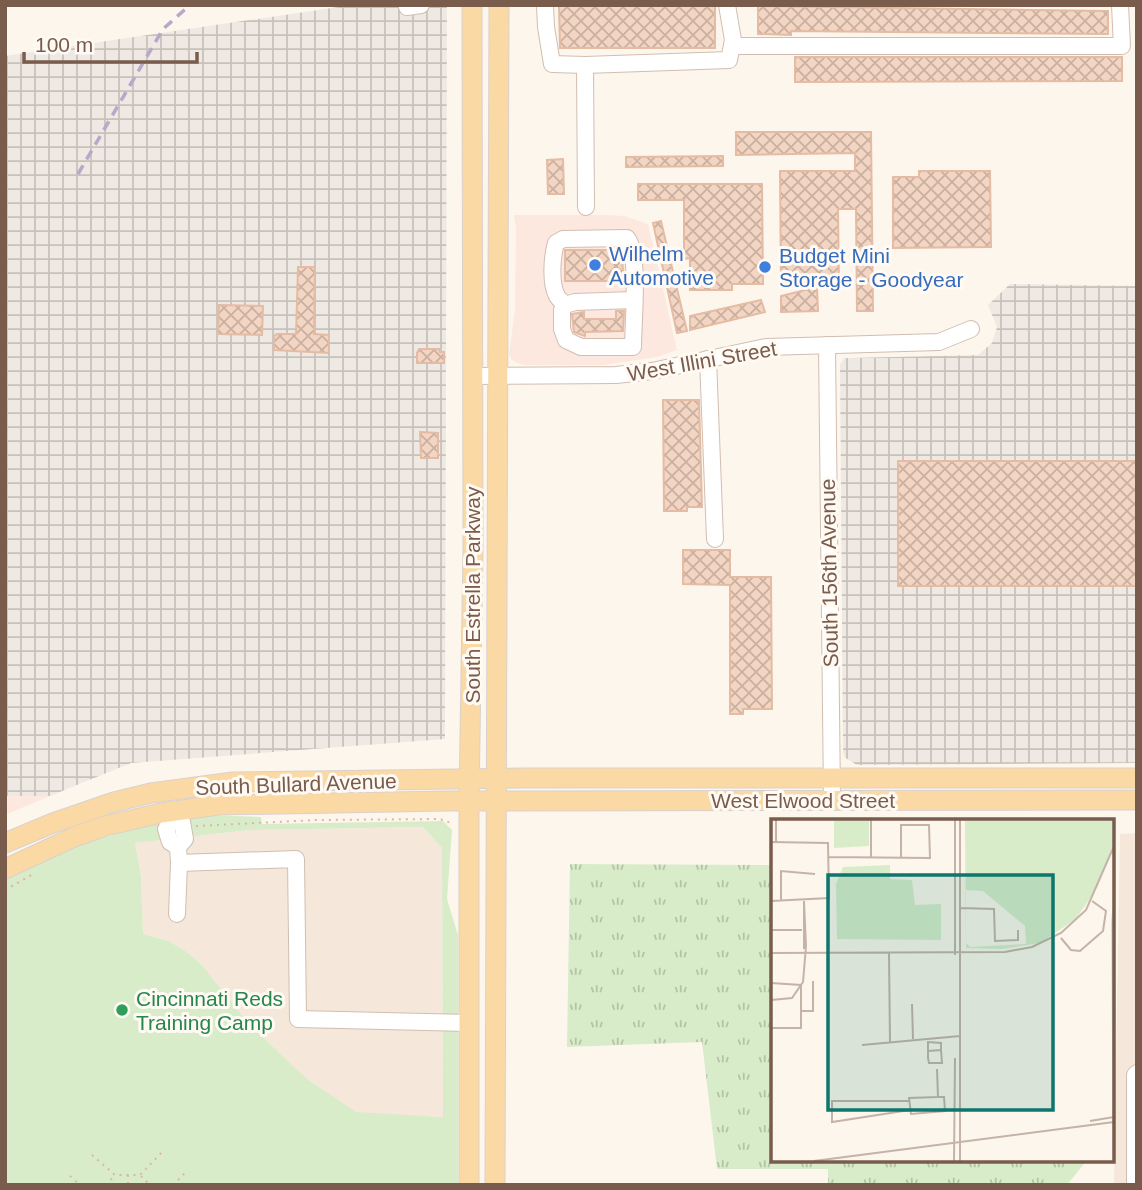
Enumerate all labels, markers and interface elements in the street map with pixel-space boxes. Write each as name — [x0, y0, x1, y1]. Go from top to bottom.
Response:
scale bar — [24, 21, 198, 65]
text: 100 m — [35, 33, 93, 56]
place label: Wilhelm Automotive — [609, 242, 714, 289]
place label: Budget Mini Storage - Goodyear — [779, 244, 963, 291]
marker: Wilhelm Automotive — [587, 257, 603, 273]
marker: Budget Mini Storage - Goodyear — [757, 259, 773, 275]
street label: West Illini Street — [625, 337, 779, 385]
street label: South 156th Avenue — [816, 478, 842, 668]
street label: South Estrella Parkway — [461, 486, 484, 704]
street label: South Bullard Avenue — [195, 769, 397, 799]
street label: West Elwood Street — [711, 789, 895, 812]
inset map — [771, 819, 1114, 1162]
place label: Cincinnati Reds Training Camp — [136, 987, 283, 1034]
marker: Cincinnati Reds Training Camp — [114, 1002, 130, 1018]

